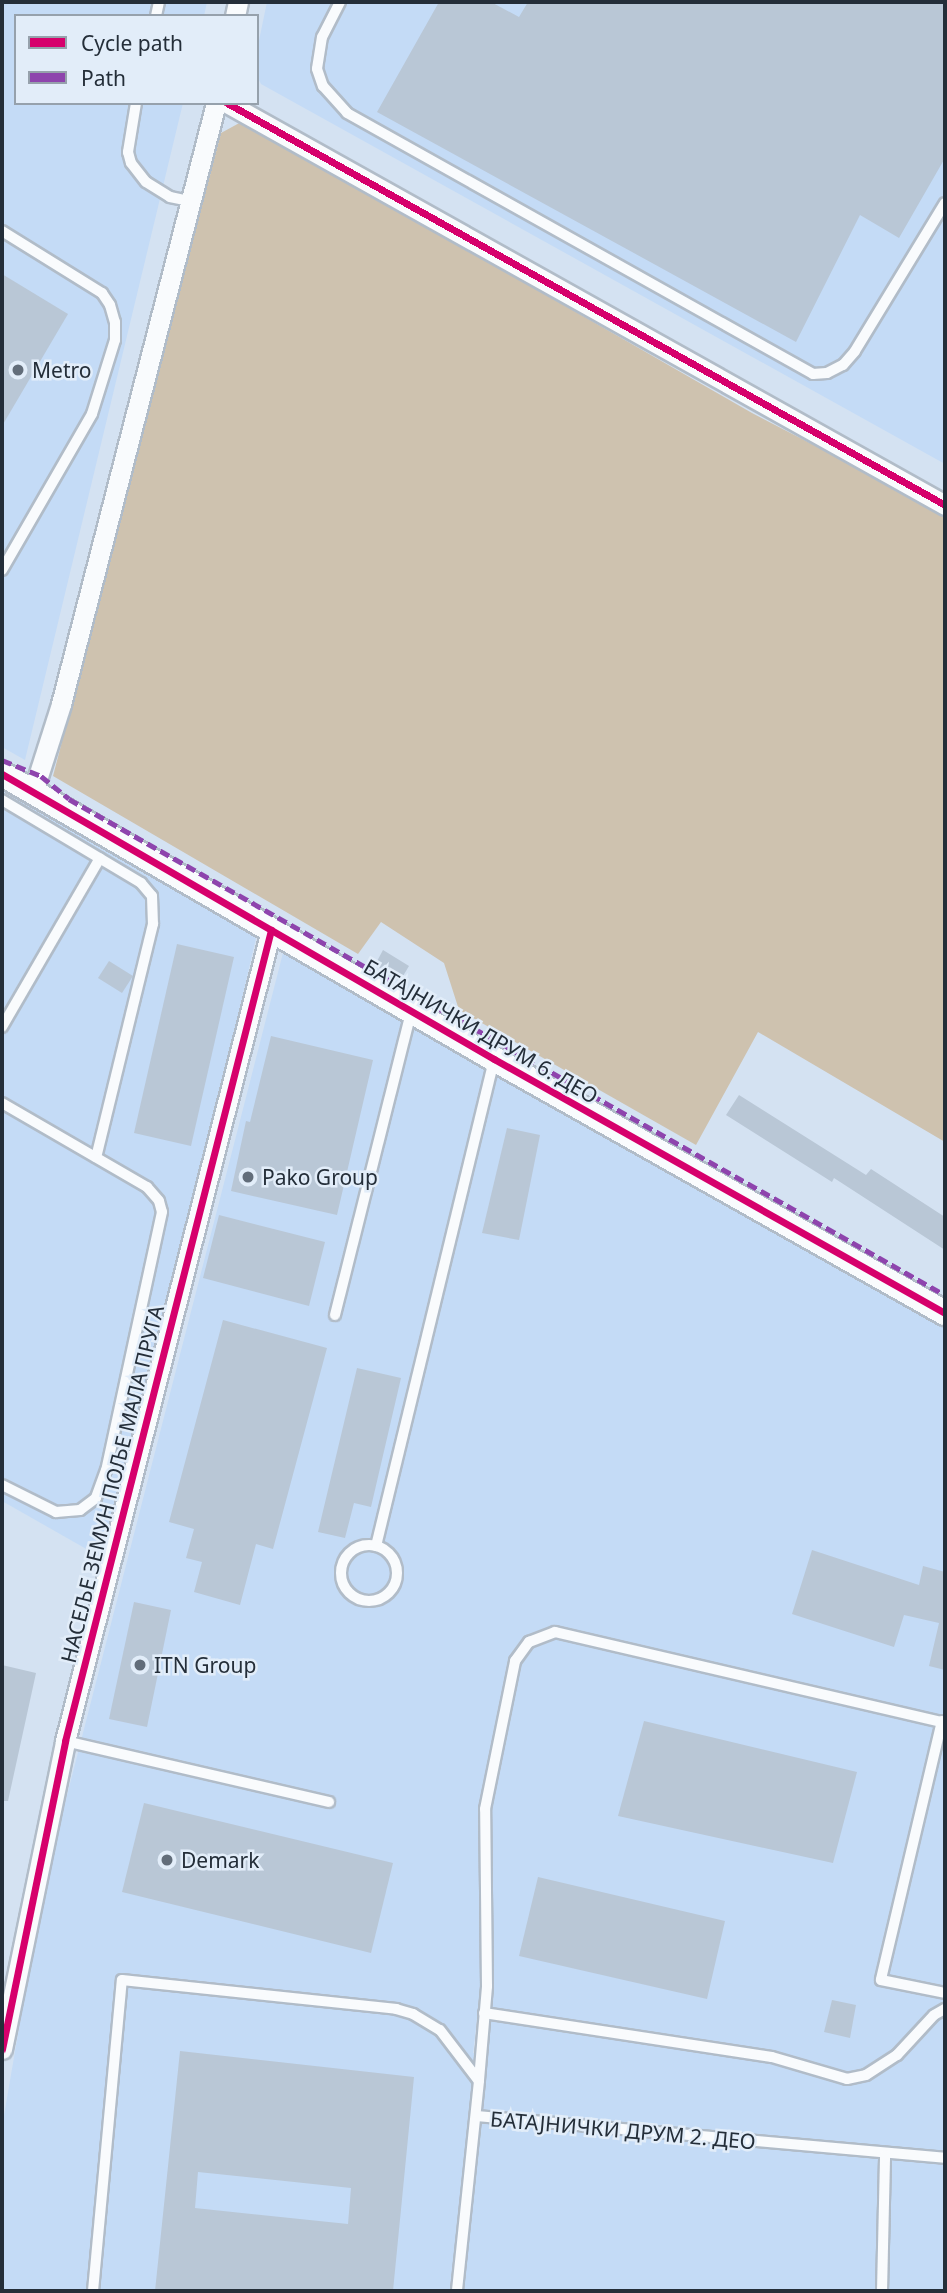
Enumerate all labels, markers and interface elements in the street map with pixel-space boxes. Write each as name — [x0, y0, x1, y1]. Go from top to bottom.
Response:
legend — [14, 14, 259, 105]
text: Cycle path — [81, 29, 183, 57]
text: Path — [81, 64, 126, 92]
place label: Metro — [32, 357, 91, 383]
marker: Metro — [10, 362, 26, 378]
street label: БАТАЈНИЧКИ ДРУМ 6. ДЕО — [359, 953, 603, 1109]
place label: Pako Group — [262, 1164, 378, 1190]
marker: Pako Group — [240, 1169, 256, 1185]
street label: НАСЕЉЕ ЗЕМУН ПОЉЕ МАЛА ПРУГА — [55, 1303, 169, 1665]
place label: ITN Group — [154, 1652, 256, 1678]
marker: ITN Group — [132, 1657, 148, 1673]
place label: Demark — [181, 1847, 259, 1873]
marker: Demark — [159, 1852, 175, 1868]
street label: БАТАЈНИЧКИ ДРУМ 2. ДЕО — [489, 2106, 757, 2154]

